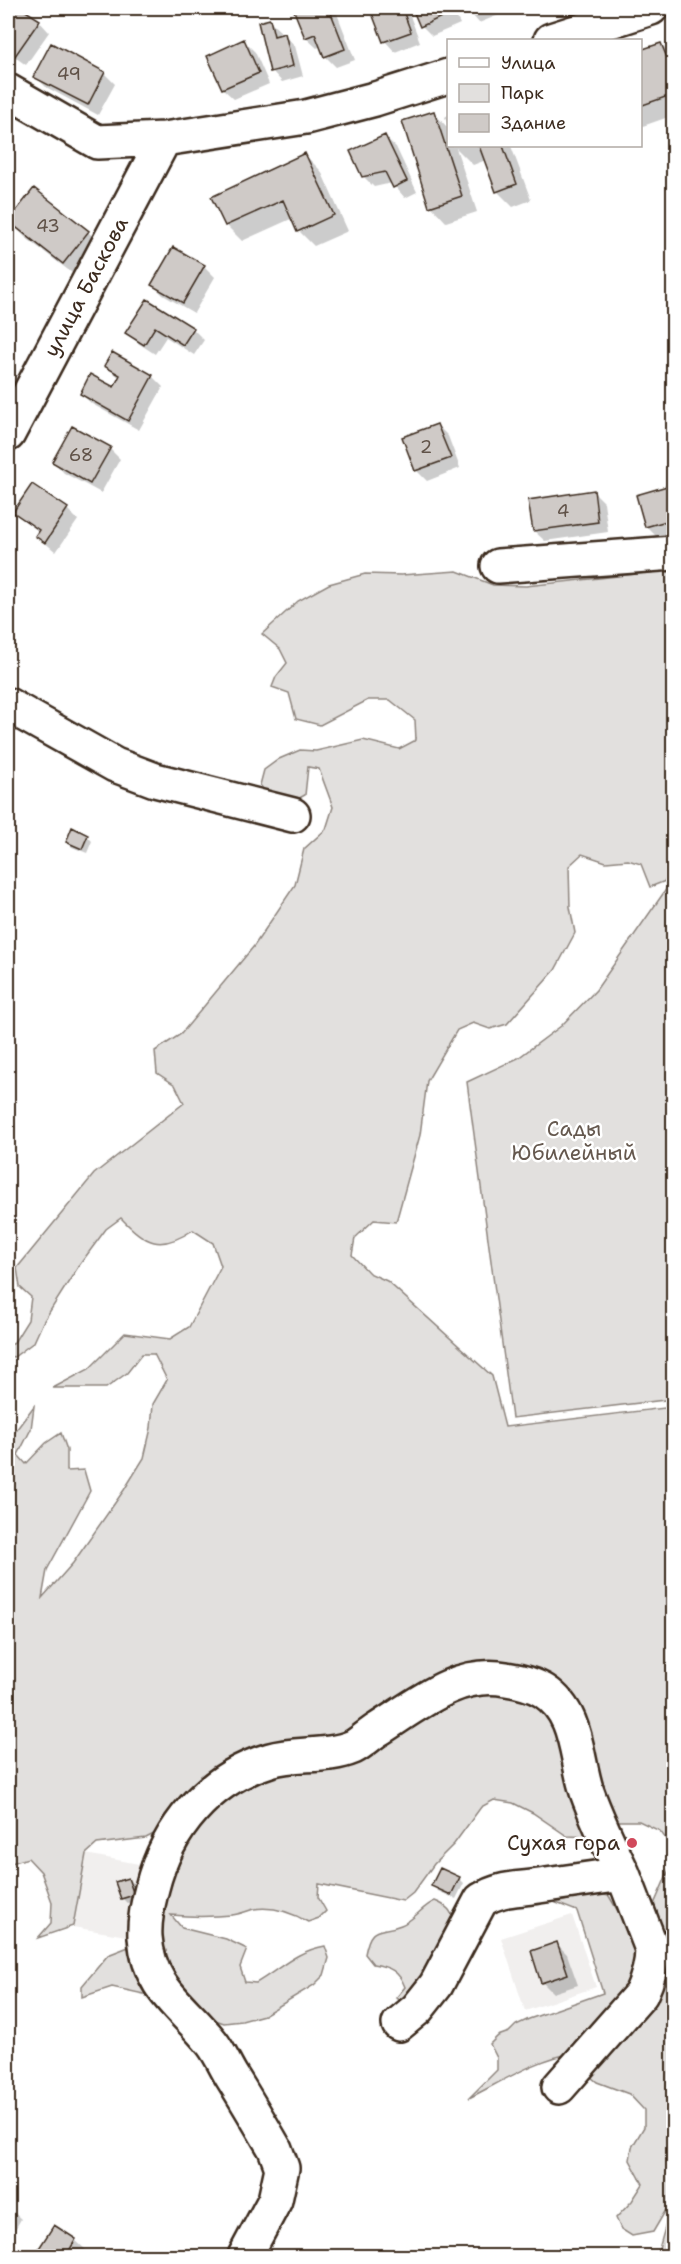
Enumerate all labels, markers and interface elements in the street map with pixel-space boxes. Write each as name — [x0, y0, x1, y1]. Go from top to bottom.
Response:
legend — [447, 39, 642, 147]
text: Улица — [501, 51, 555, 75]
house number: 49 — [57, 62, 81, 86]
text: Парк — [501, 81, 544, 105]
text: Здание — [501, 111, 566, 135]
street label: улица Баскова — [37, 212, 135, 362]
house number: 43 — [36, 214, 60, 238]
house number: 2 — [420, 435, 432, 459]
house number: 68 — [69, 443, 93, 467]
house number: 4 — [557, 499, 569, 523]
park label: Сады Юбилейный — [512, 1115, 637, 1167]
place label: Сухая гора — [507, 1829, 620, 1857]
marker: Сухая гора — [625, 1836, 639, 1850]

